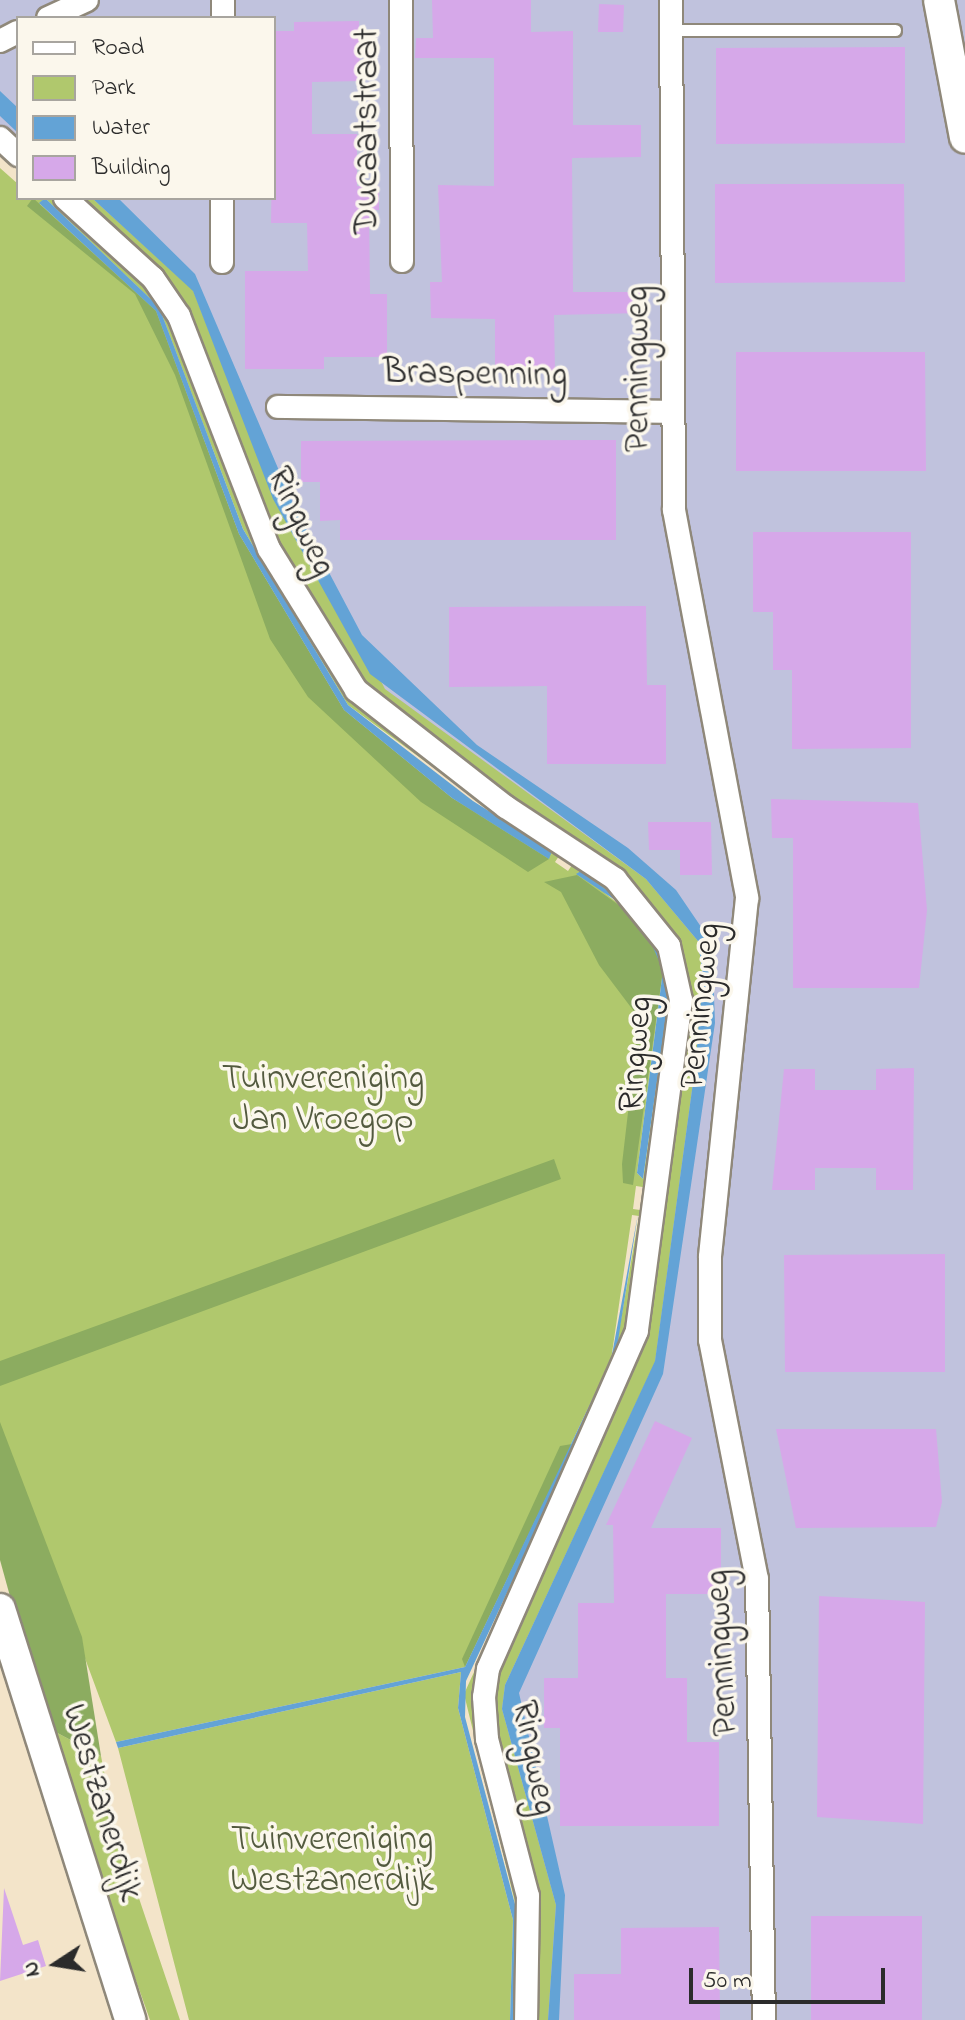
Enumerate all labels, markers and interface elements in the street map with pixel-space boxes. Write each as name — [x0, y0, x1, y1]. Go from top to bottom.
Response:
legend — [16, 16, 276, 200]
street label: Ducaatstraat — [346, 28, 390, 234]
text: Road — [92, 31, 144, 66]
text: Park — [92, 71, 135, 106]
text: Water — [92, 111, 150, 146]
text: Building — [92, 151, 171, 186]
street label: Penningweg — [617, 286, 661, 452]
street label: Braspenning — [382, 352, 568, 398]
street label: Ringweg — [256, 460, 344, 584]
street label: Penningweg — [672, 921, 732, 1091]
street label: Ringweg — [610, 994, 664, 1114]
park label: Tuinvereniging Jan Vroegop — [222, 1057, 424, 1142]
street label: Penningweg — [697, 1569, 749, 1737]
street label: Ringweg — [501, 1697, 565, 1819]
street label: Westzanerdijk — [51, 1699, 151, 1907]
park label: Tuinvereniging Westzanerdijk — [230, 1818, 434, 1903]
north arrow — [16, 1924, 96, 2004]
scale bar — [693, 1952, 889, 2002]
text: N — [15, 1958, 50, 1980]
text: 50 m — [703, 1964, 752, 1999]

